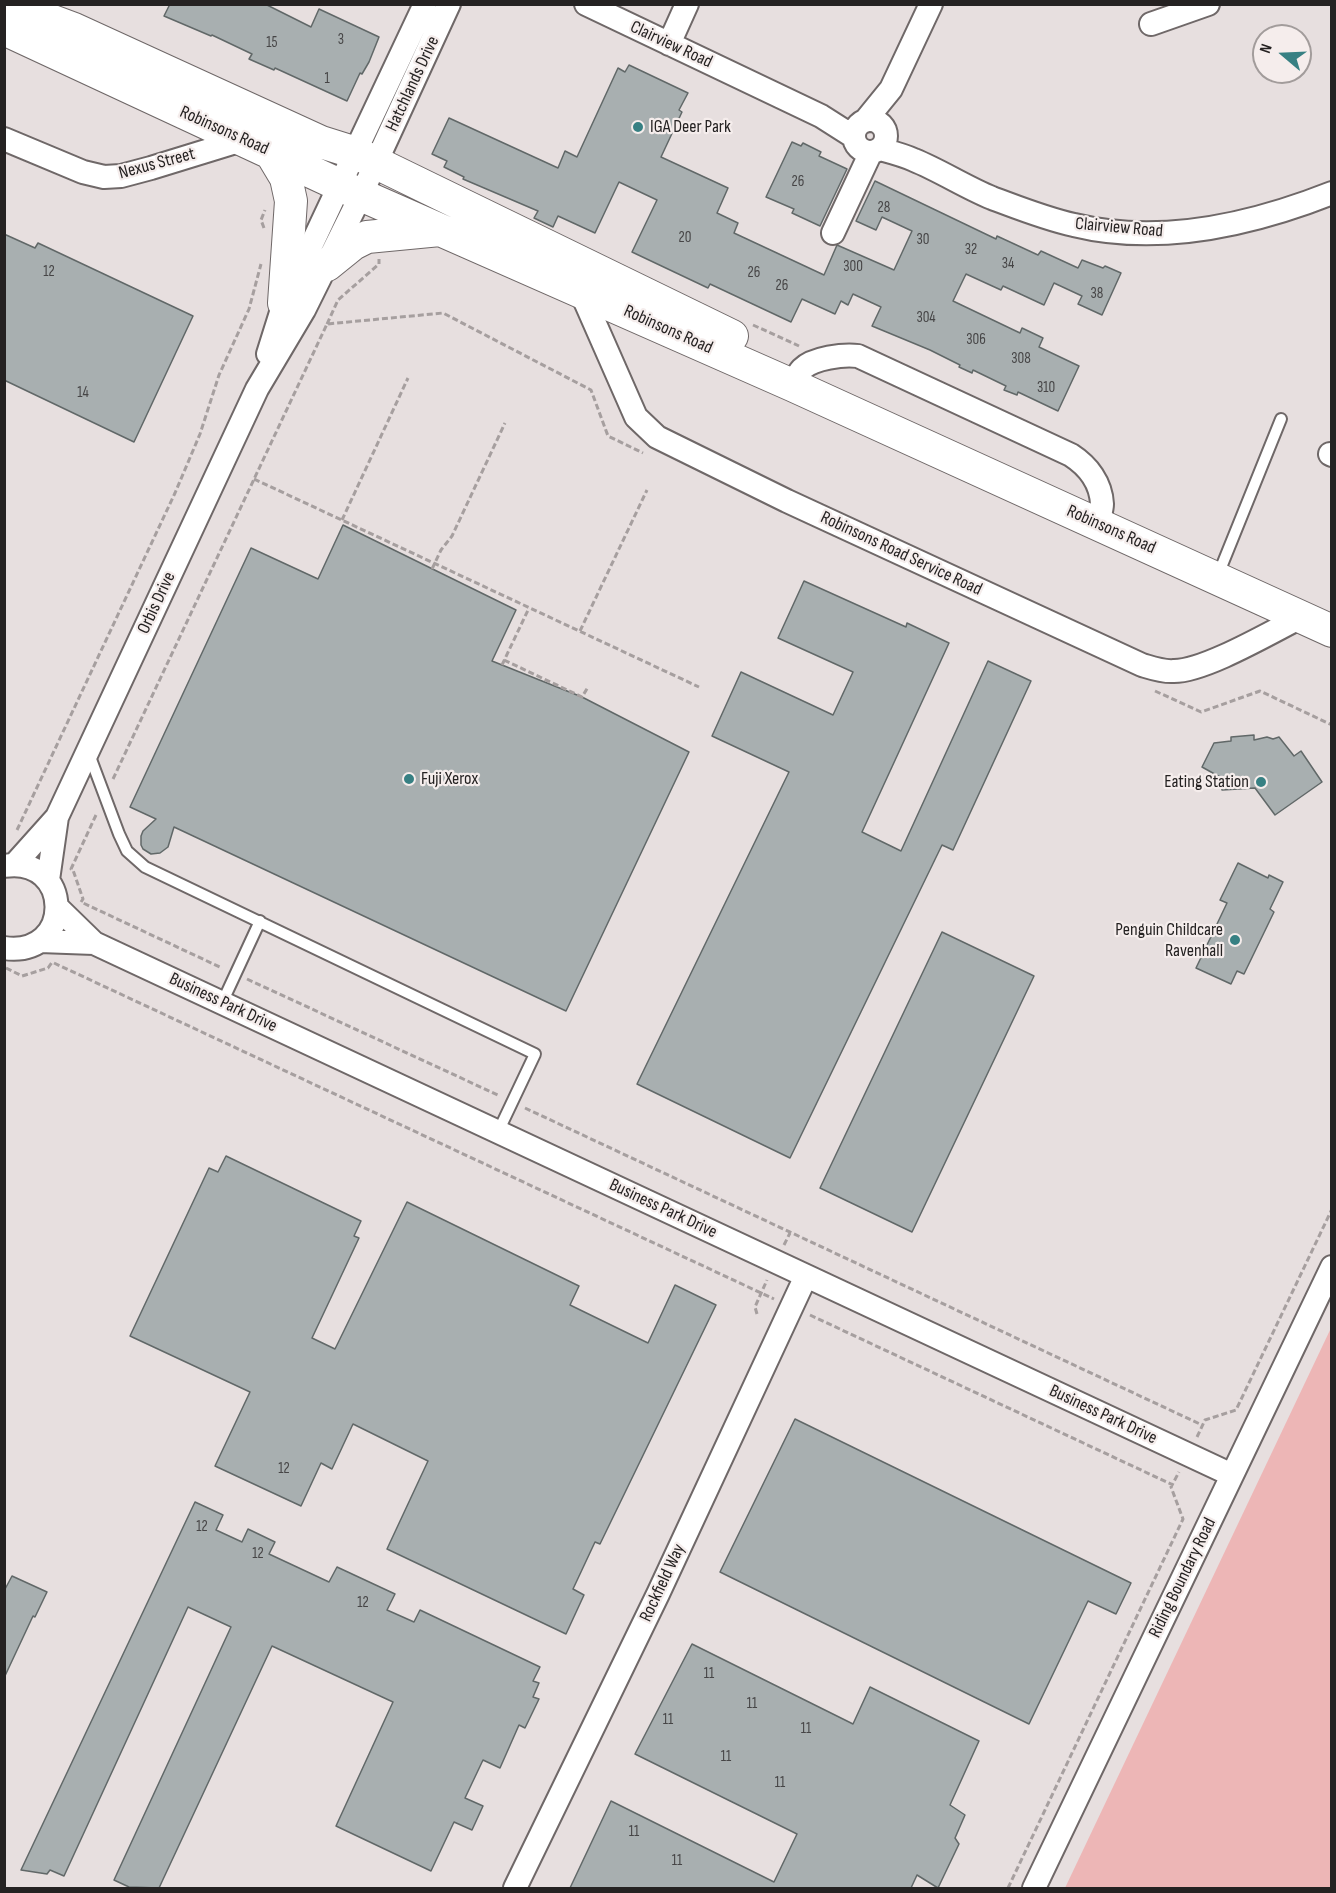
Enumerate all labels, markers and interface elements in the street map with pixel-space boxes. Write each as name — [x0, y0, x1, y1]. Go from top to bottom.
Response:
street label: Clairview Road — [627, 17, 715, 73]
north arrow — [1252, 24, 1312, 84]
house number: 3 — [338, 31, 344, 49]
street label: Hatchlands Drive — [382, 33, 444, 135]
house number: 15 — [266, 34, 278, 52]
text: N — [1256, 42, 1277, 56]
house number: 1 — [324, 70, 330, 88]
street label: Robinsons Road — [176, 102, 272, 160]
place label: IGA Deer Park — [650, 116, 731, 138]
marker: IGA Deer Park — [631, 120, 645, 134]
street label: Nexus Street — [117, 144, 197, 184]
house number: 26 — [792, 173, 804, 191]
house number: 28 — [878, 199, 890, 217]
street label: Clairview Road — [1074, 213, 1164, 243]
house number: 20 — [679, 229, 691, 247]
house number: 30 — [917, 231, 929, 249]
house number: 32 — [965, 241, 977, 259]
house number: 34 — [1002, 255, 1014, 273]
house number: 300 — [843, 258, 863, 276]
house number: 12 — [43, 263, 55, 281]
house number: 26 — [748, 264, 760, 282]
house number: 26 — [776, 277, 788, 295]
house number: 38 — [1091, 285, 1103, 303]
street label: Robinsons Road — [620, 301, 716, 359]
house number: 304 — [916, 309, 936, 327]
house number: 306 — [966, 331, 986, 349]
house number: 308 — [1011, 350, 1031, 368]
house number: 310 — [1037, 379, 1055, 397]
house number: 14 — [77, 384, 89, 402]
street label: Robinsons Road — [1063, 501, 1159, 559]
street label: Robinsons Road Service Road — [817, 507, 985, 601]
street label: Orbis Drive — [133, 569, 181, 637]
place label: Fuji Xerox — [421, 768, 478, 790]
place label: Eating Station — [1164, 771, 1249, 793]
marker: Fuji Xerox — [402, 772, 416, 786]
marker: Eating Station — [1254, 775, 1268, 789]
place label: Penguin Childcare Ravenhall — [1115, 919, 1223, 962]
marker: Penguin Childcare Ravenhall — [1228, 933, 1242, 947]
street label: Business Park Drive — [166, 969, 280, 1037]
street label: Business Park Drive — [606, 1175, 720, 1243]
street label: Business Park Drive — [1046, 1381, 1160, 1449]
house number: 12 — [278, 1460, 290, 1478]
street label: Riding Boundary Road — [1145, 1515, 1221, 1641]
house number: 12 — [196, 1518, 208, 1536]
street label: Rockfield Way — [636, 1541, 690, 1625]
house number: 12 — [252, 1545, 264, 1563]
house number: 12 — [357, 1594, 369, 1612]
house number: 11 — [704, 1665, 714, 1683]
house number: 11 — [747, 1695, 757, 1713]
house number: 11 — [663, 1711, 673, 1729]
house number: 11 — [801, 1720, 811, 1738]
house number: 11 — [721, 1748, 731, 1766]
house number: 11 — [775, 1774, 785, 1792]
house number: 11 — [629, 1823, 639, 1841]
house number: 11 — [672, 1852, 682, 1870]

